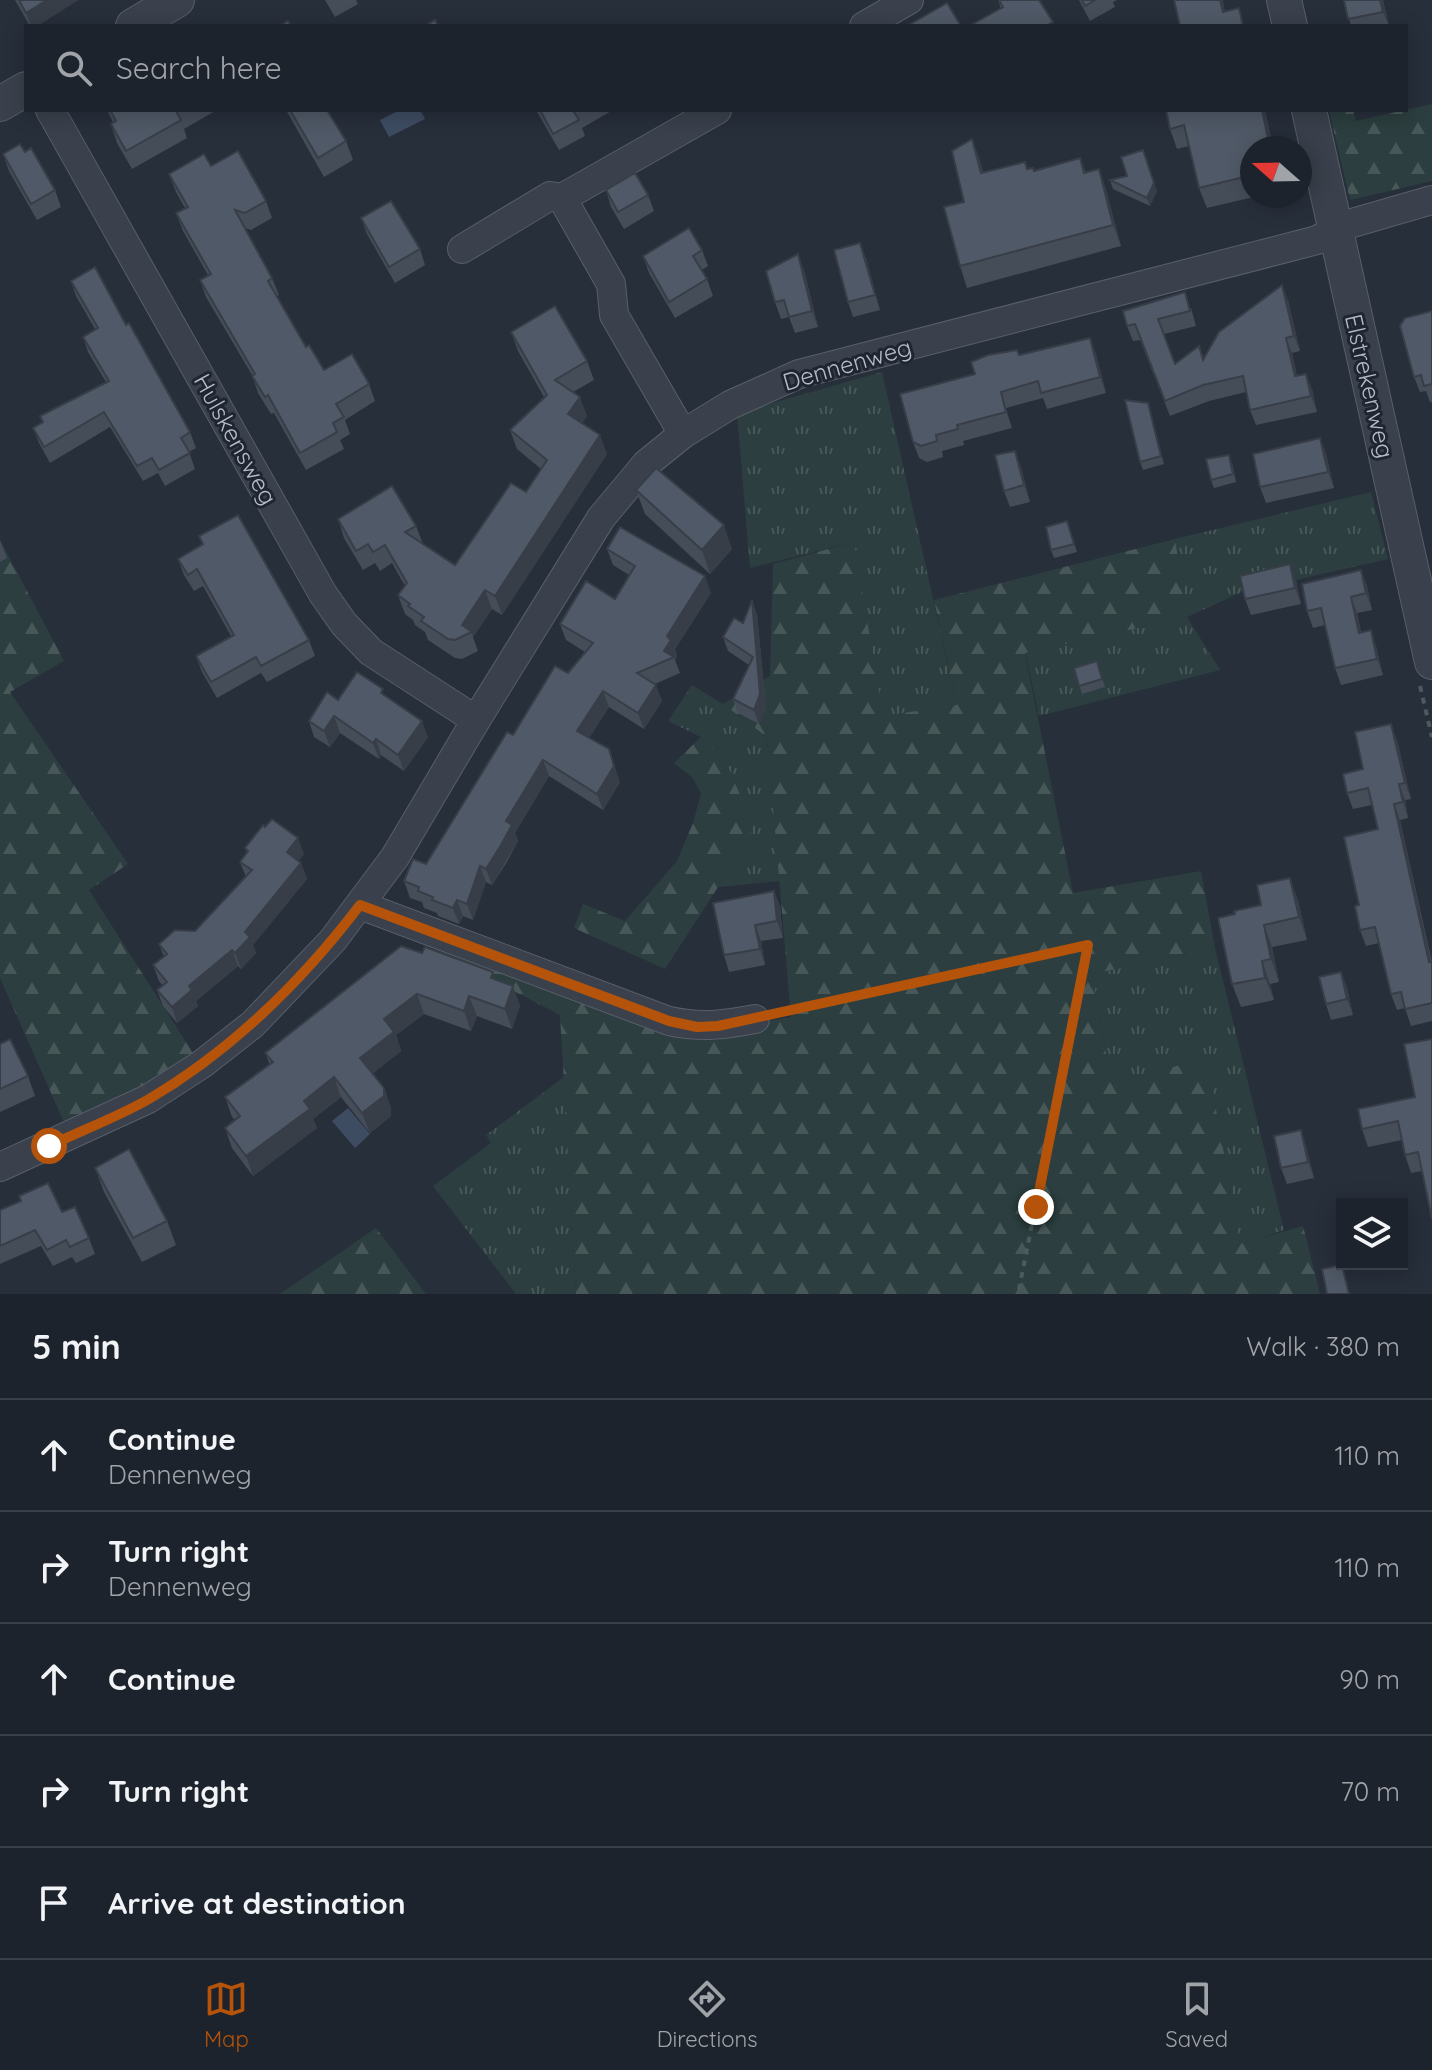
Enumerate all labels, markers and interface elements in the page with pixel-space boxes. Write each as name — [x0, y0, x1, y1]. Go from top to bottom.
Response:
search box — [24, 24, 1408, 112]
icon: search — [52, 46, 96, 90]
text: Search here — [116, 49, 282, 87]
north arrow — [1240, 136, 1312, 208]
street label: Elstrekenweg — [1339, 311, 1401, 461]
street label: Dennenweg — [779, 331, 915, 397]
street label: Hulskensweg — [188, 368, 284, 510]
route start — [31, 1128, 67, 1164]
route end — [1018, 1189, 1054, 1225]
map controls — [1336, 1198, 1408, 1270]
button: layers — [1336, 1198, 1408, 1270]
text: 5 min — [32, 1325, 121, 1368]
text: Walk · 380 m — [1246, 1330, 1400, 1363]
text: Continue — [108, 1420, 236, 1458]
icon: ahead — [32, 1433, 76, 1477]
text: 110 m — [1334, 1439, 1400, 1472]
text: Dennenweg — [108, 1458, 252, 1491]
text: Turn right — [108, 1532, 249, 1570]
icon: right — [32, 1545, 76, 1589]
text: 110 m — [1334, 1551, 1400, 1584]
text: Dennenweg — [108, 1570, 252, 1603]
icon: ahead — [32, 1657, 76, 1701]
text: Continue — [108, 1660, 236, 1698]
text: 90 m — [1339, 1663, 1400, 1696]
icon: right — [32, 1769, 76, 1813]
text: Turn right — [108, 1772, 249, 1810]
text: 70 m — [1340, 1775, 1400, 1808]
icon: arrive — [32, 1881, 76, 1925]
text: Arrive at destination — [108, 1884, 406, 1922]
tab: Map — [204, 1977, 249, 2053]
tab: Directions — [657, 1977, 757, 2053]
tab: Saved — [1165, 1977, 1228, 2053]

